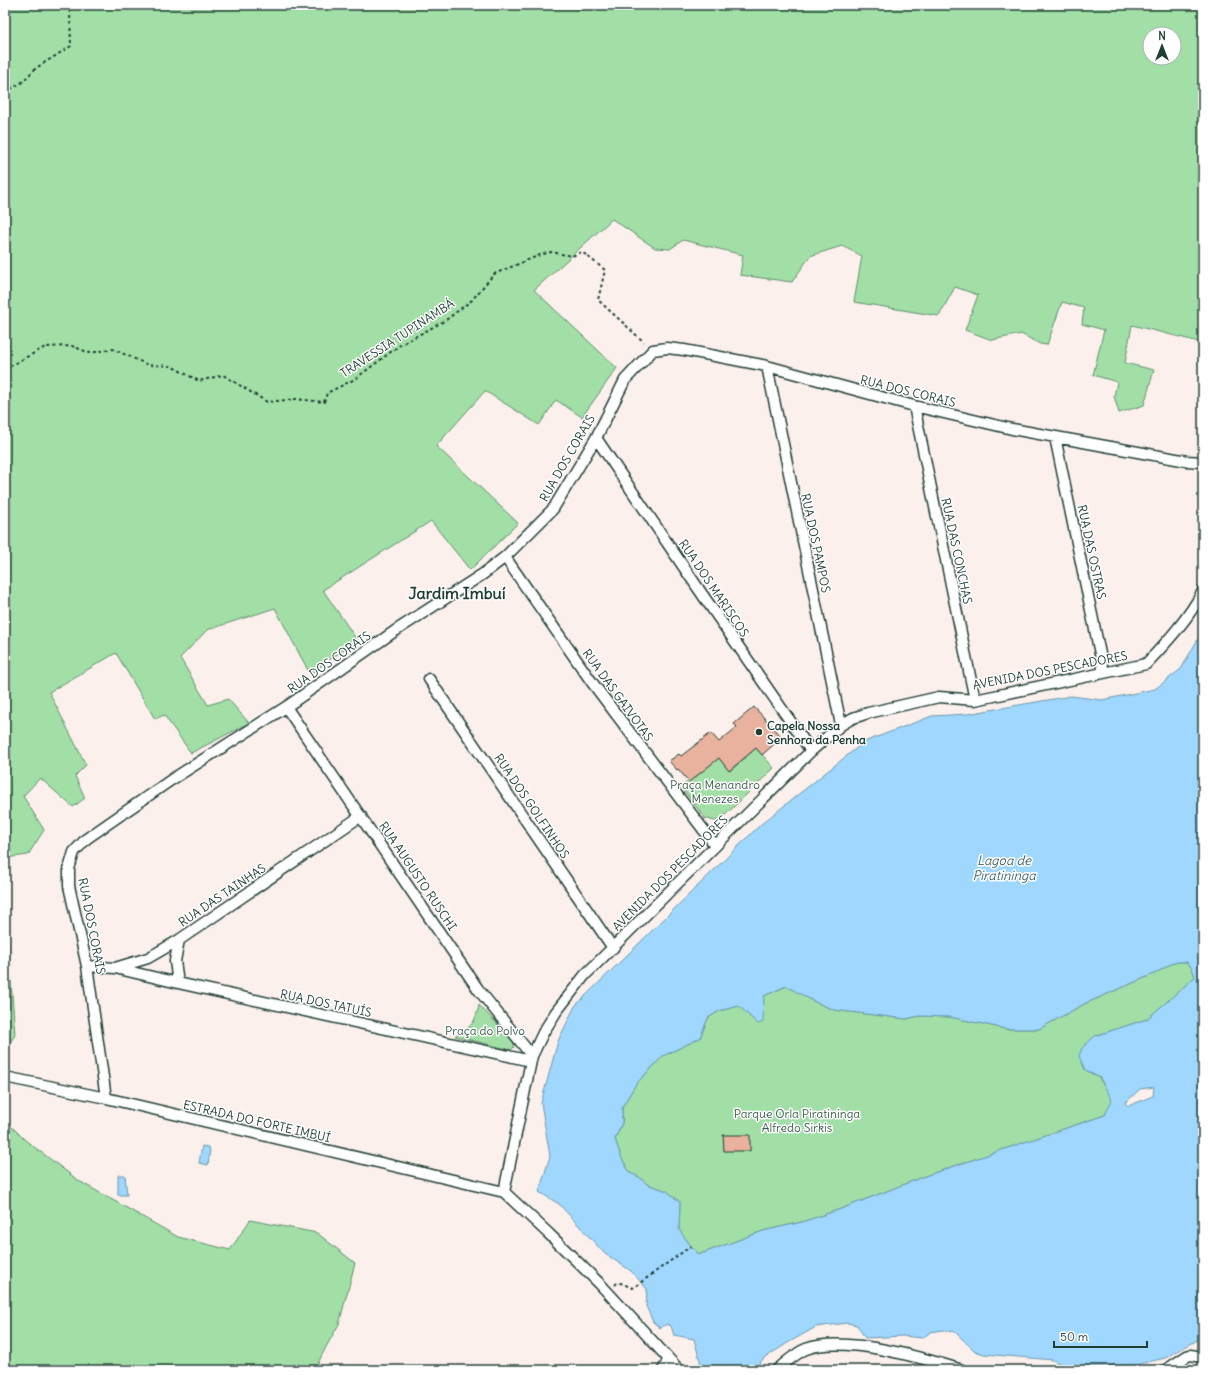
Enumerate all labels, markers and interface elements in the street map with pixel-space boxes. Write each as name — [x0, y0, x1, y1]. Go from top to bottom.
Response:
north arrow — [1142, 26, 1182, 66]
text: N — [1158, 29, 1166, 43]
street label: TRAVESSIA TUPINAMBÁ — [337, 295, 457, 381]
street label: RUA DOS CORAIS — [859, 372, 958, 410]
street label: RUA DOS CORAIS — [536, 412, 598, 504]
street label: RUA DOS PAMPOS — [798, 492, 834, 594]
street label: RUA DAS CONCHAS — [938, 497, 976, 606]
street label: RUA DAS OSTRAS — [1075, 503, 1109, 601]
street label: RUA DOS MARISCOS — [676, 536, 752, 640]
district label: Jardim Imbuí — [408, 583, 506, 603]
street label: RUA DOS CORAIS — [285, 628, 374, 696]
street label: RUA DAS GAIVOTAS — [580, 646, 657, 744]
street label: AVENIDA DOS PESCADORES — [971, 648, 1129, 692]
place label: Capela Nossa Senhora da Penha — [767, 718, 866, 747]
marker: Capela Nossa Senhora da Penha — [754, 727, 764, 737]
street label: RUA DOS GOLFINHOS — [491, 751, 573, 861]
park label: Praça Menandro Menezes — [670, 777, 760, 806]
street label: AVENIDA DOS PESCADORES — [609, 812, 731, 934]
street label: RUA AUGUSTO RUSCHI — [376, 819, 460, 933]
water label: Lagoa de Piratininga — [972, 852, 1036, 884]
street label: RUA DAS TAINHAS — [175, 860, 269, 930]
street label: RUA DOS CORAIS — [75, 877, 109, 976]
street label: RUA DOS TATUÍS — [279, 986, 373, 1020]
park label: Praça do Polvo — [445, 1023, 525, 1038]
street label: ESTRADA DO FORTE IMBUÍ — [182, 1097, 332, 1145]
park label: Parque Orla Piratininga Alfredo Sirkis — [734, 1106, 860, 1135]
scale bar — [1054, 1323, 1147, 1349]
text: 50 m — [1060, 1329, 1089, 1344]

